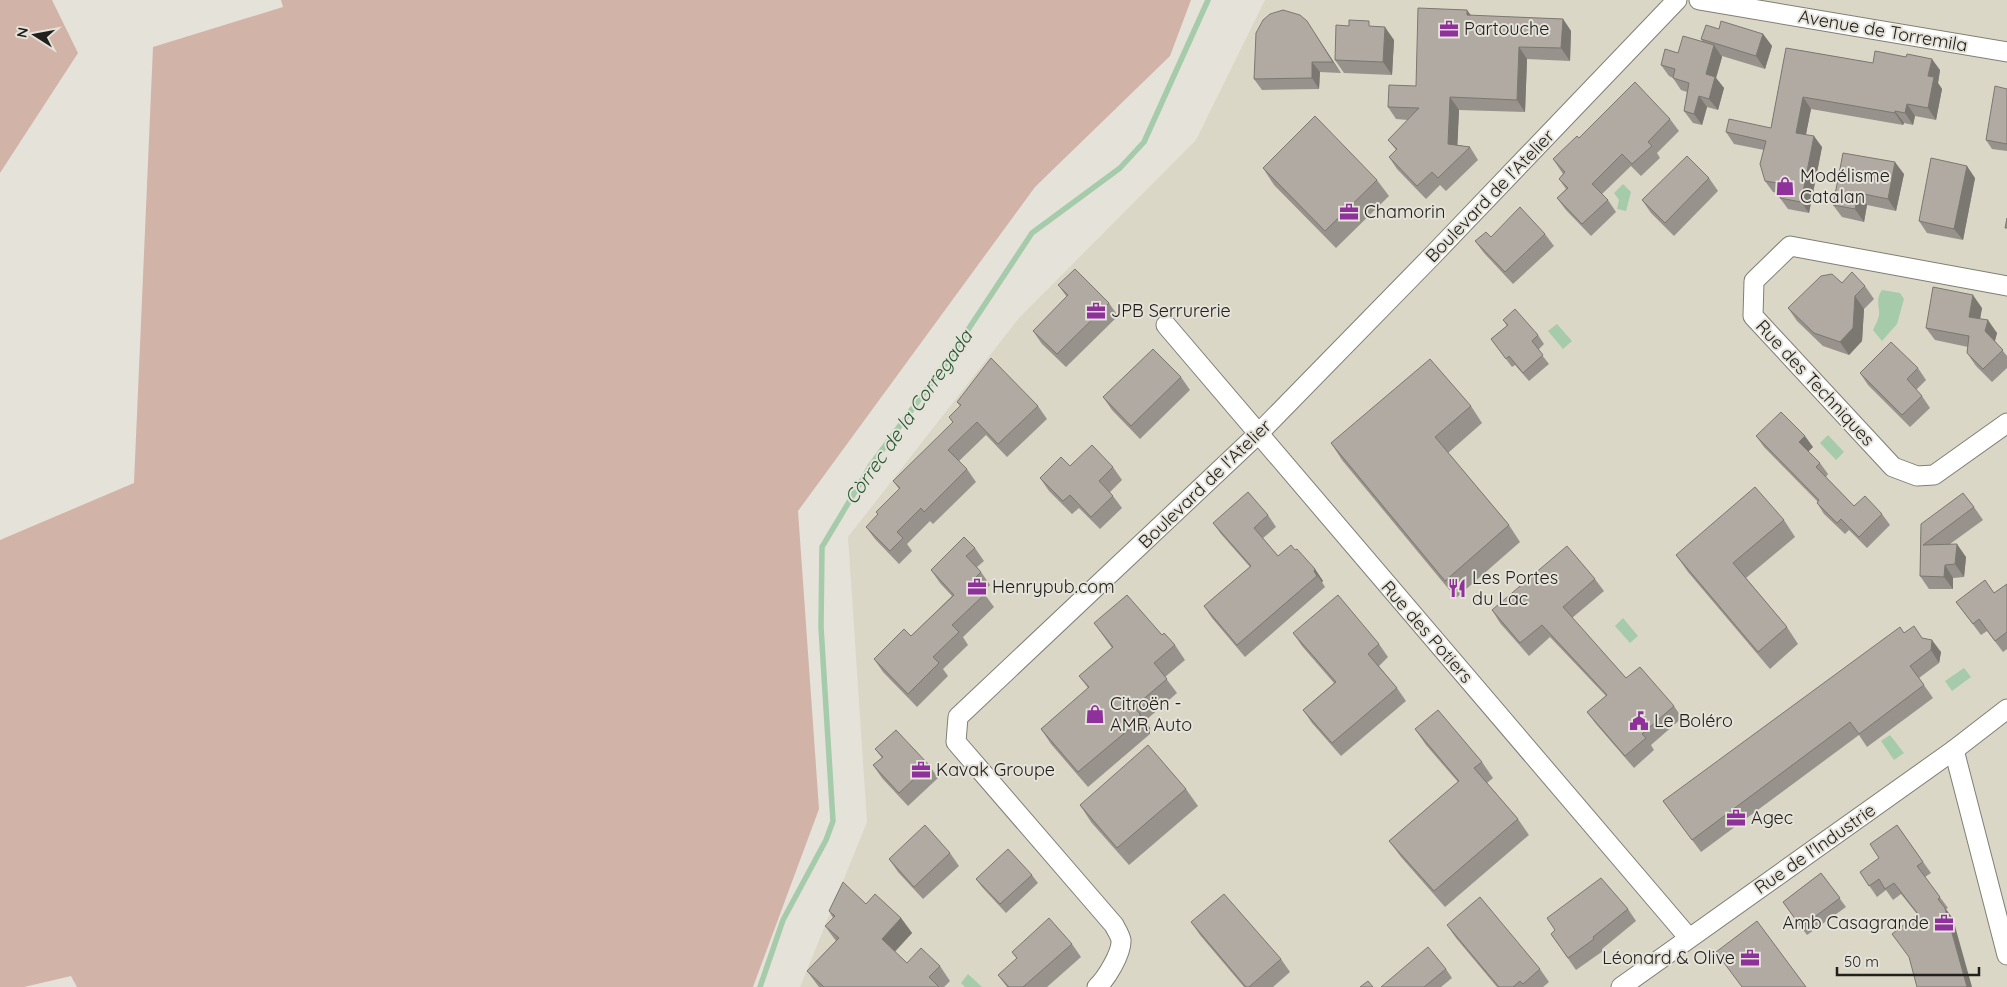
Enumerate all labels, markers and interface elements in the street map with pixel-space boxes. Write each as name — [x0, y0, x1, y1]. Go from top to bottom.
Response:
street label: Avenue de Torremila — [1797, 4, 1969, 57]
north arrow — [10, 10, 60, 60]
place label: Partouche — [1464, 17, 1549, 40]
office icon: Partouche — [1438, 18, 1460, 40]
text: N — [12, 26, 32, 39]
street label: Boulevard de l'Atelier — [1420, 124, 1559, 267]
place label: Modélisme Catalan — [1800, 164, 1890, 208]
shop icon: Modélisme Catalan — [1774, 175, 1796, 197]
place label: Chamorin — [1364, 200, 1445, 223]
office icon: Chamorin — [1338, 201, 1360, 223]
place label: JPB Serrurerie — [1111, 299, 1231, 322]
office icon: JPB Serrurerie — [1085, 300, 1107, 322]
street label: Rue des Techniques — [1751, 315, 1880, 451]
water label: Còrrec de la Corregada — [839, 324, 978, 509]
street label: Boulevard de l'Atelier — [1133, 414, 1276, 553]
place label: Les Portes du Lac — [1472, 566, 1558, 610]
place label: Henrypub.com — [992, 575, 1115, 598]
office icon: Henrypub.com — [966, 576, 988, 598]
street label: Rue des Potiers — [1377, 576, 1478, 688]
restaurant icon: Les Portes du Lac — [1446, 577, 1468, 599]
place label: Citroën - AMR Auto — [1110, 692, 1192, 736]
shop icon: Citroën - AMR Auto — [1084, 703, 1106, 725]
place label: Le Boléro — [1654, 709, 1733, 732]
public building icon: Le Boléro — [1628, 710, 1650, 732]
place label: Kavak Groupe — [936, 758, 1055, 781]
office icon: Kavak Groupe — [910, 759, 932, 781]
street label: Rue de l'Industrie — [1750, 798, 1880, 899]
place label: Agec — [1751, 806, 1793, 829]
office icon: Agec — [1725, 807, 1747, 829]
place label: Amb Casagrande — [1783, 911, 1929, 934]
office icon: Amb Casagrande — [1933, 912, 1955, 934]
scale bar — [1837, 944, 1980, 976]
place label: Léonard & Olive — [1602, 946, 1735, 969]
office icon: Léonard & Olive — [1739, 947, 1761, 969]
text: 50 m — [1844, 952, 1879, 971]

